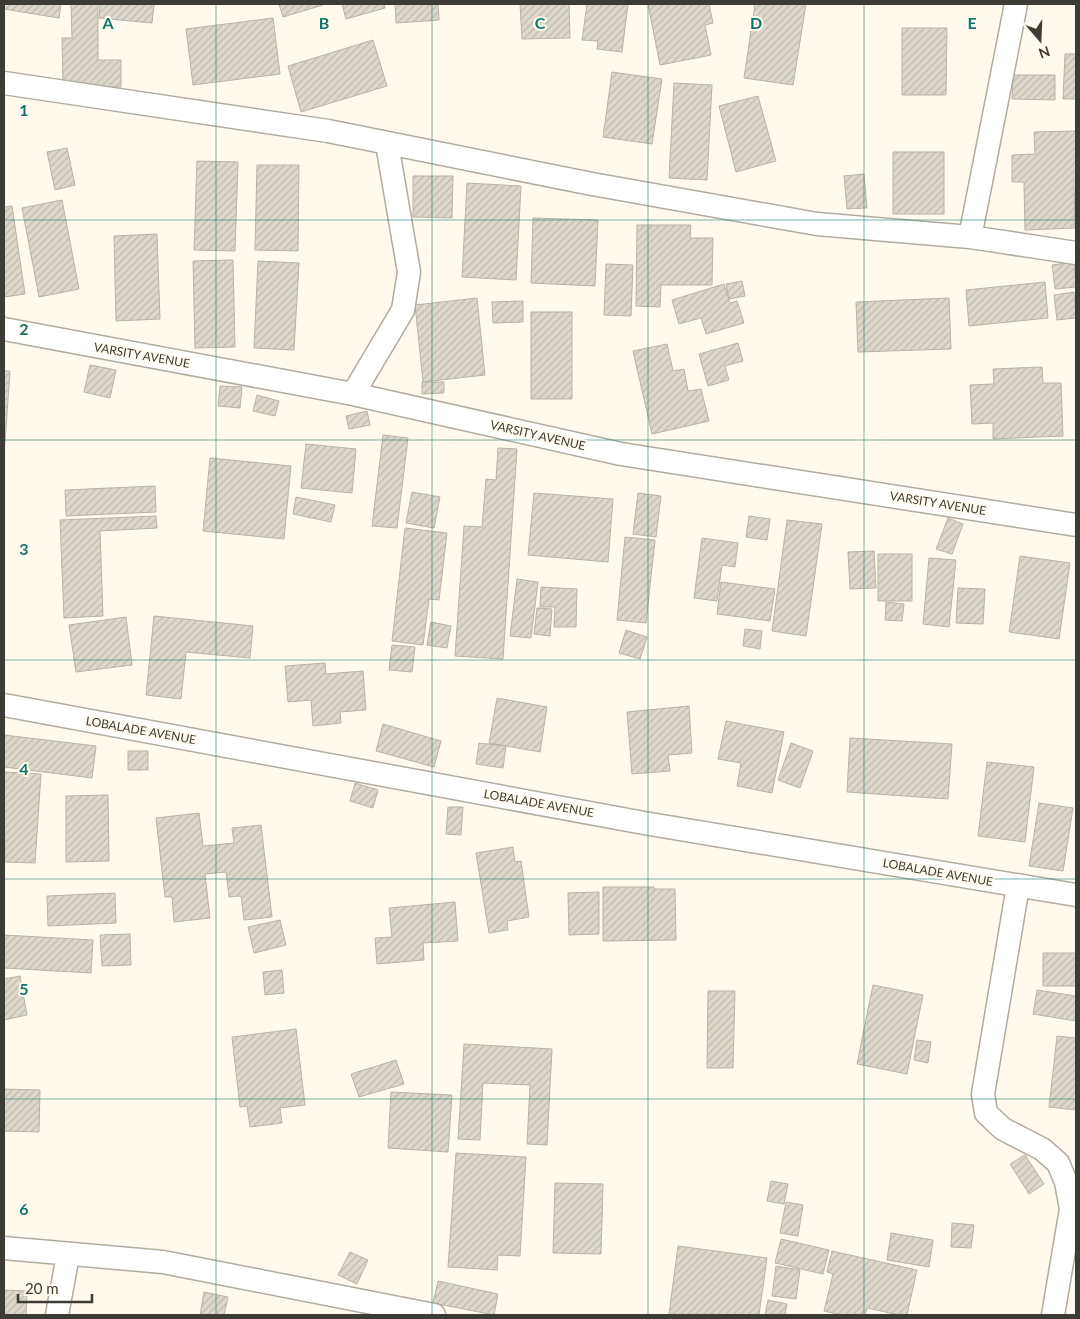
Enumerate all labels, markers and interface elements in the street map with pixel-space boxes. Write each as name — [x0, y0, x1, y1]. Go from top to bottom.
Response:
text: A — [101, 13, 114, 32]
text: B — [319, 13, 329, 32]
text: C — [535, 13, 546, 32]
text: D — [750, 13, 762, 32]
text: E — [967, 13, 977, 32]
north arrow — [1015, 15, 1065, 65]
text: N — [1037, 43, 1052, 63]
text: 1 — [19, 100, 29, 119]
text: 2 — [19, 319, 29, 338]
street label: VARSITY AVENUE — [93, 339, 191, 371]
street label: VARSITY AVENUE — [489, 417, 587, 453]
street label: VARSITY AVENUE — [889, 488, 987, 518]
text: 3 — [19, 539, 29, 558]
street label: LOBALADE AVENUE — [85, 713, 197, 747]
text: 4 — [19, 759, 29, 778]
street label: LOBALADE AVENUE — [483, 786, 595, 820]
street label: LOBALADE AVENUE — [882, 855, 994, 889]
text: 5 — [19, 979, 29, 998]
text: 6 — [19, 1199, 29, 1218]
scale bar — [18, 1272, 91, 1304]
text: 20 m — [25, 1279, 59, 1297]

